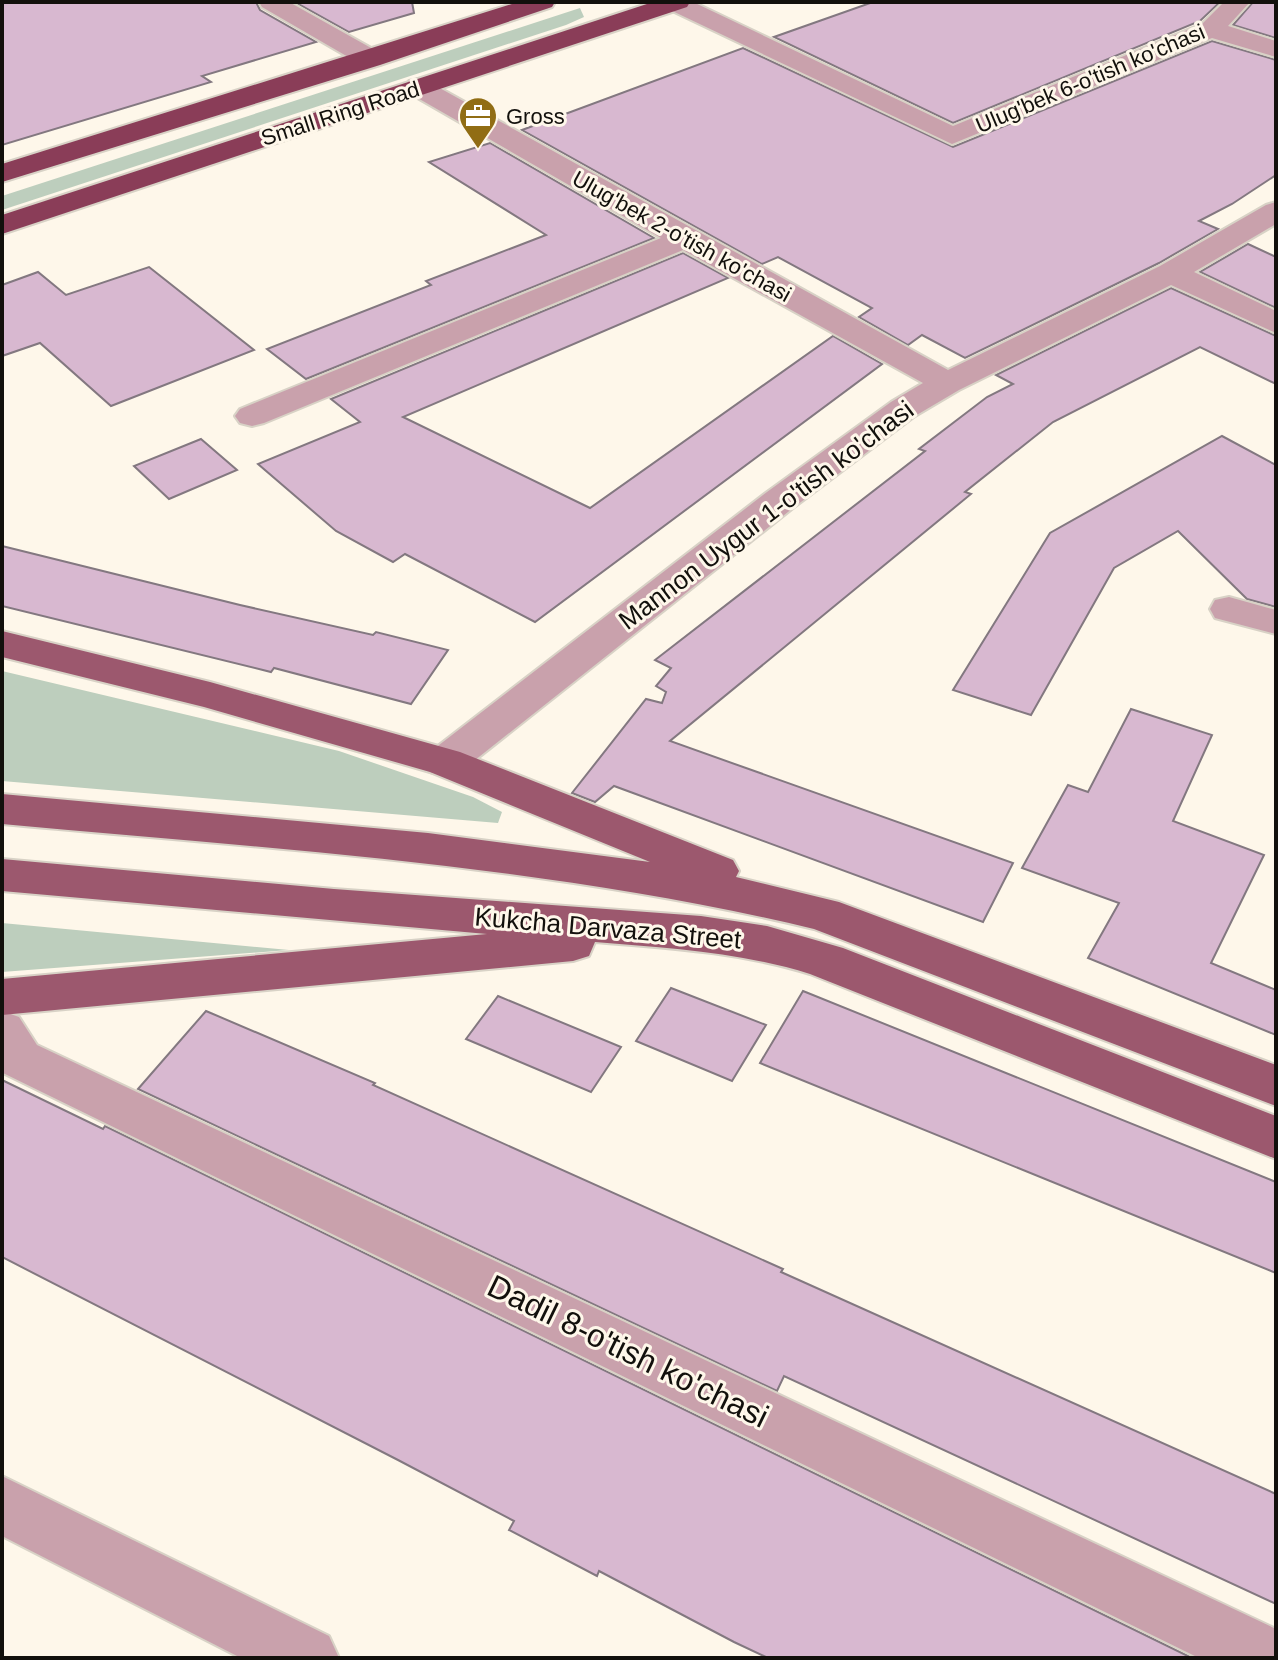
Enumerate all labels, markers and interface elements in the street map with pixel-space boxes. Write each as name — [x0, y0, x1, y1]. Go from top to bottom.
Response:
street label: Ulug'bek 6-o'tish ko'chasi — [972, 19, 1208, 138]
street label: Small Ring Road — [258, 76, 423, 151]
office icon: Gross — [457, 95, 499, 150]
place label: Gross — [506, 104, 565, 129]
street label: Ulug'bek 2-o'tish ko'chasi — [568, 166, 795, 307]
street label: Mannon Uygur 1-o'tish ko'chasi — [613, 394, 919, 636]
street label: Kukcha Darvaza Street — [474, 901, 743, 955]
street label: Dadil 8-o'tish ko'chasi — [482, 1267, 774, 1435]

